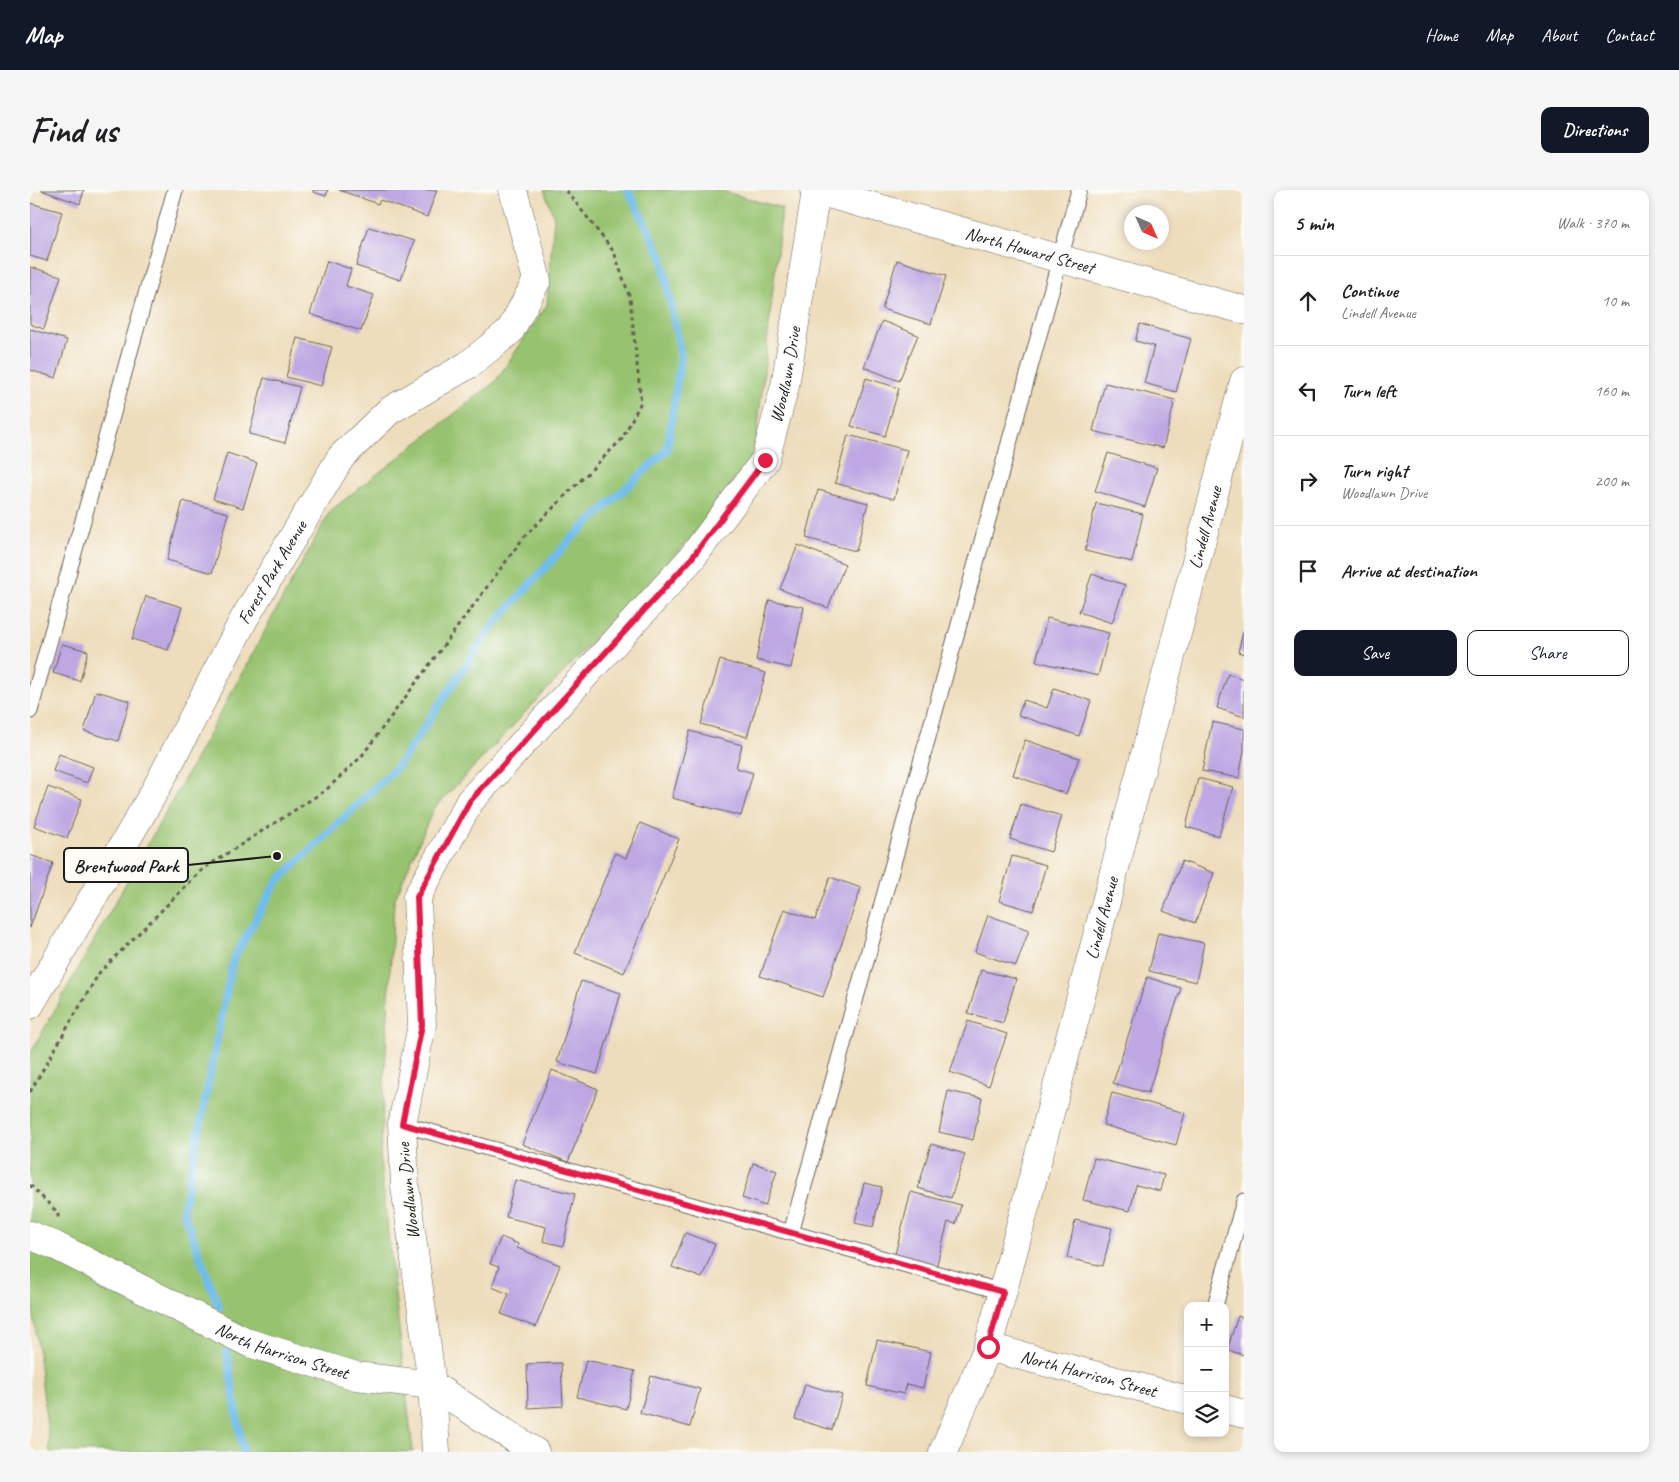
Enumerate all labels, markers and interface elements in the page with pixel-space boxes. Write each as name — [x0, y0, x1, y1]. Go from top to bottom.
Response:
text: Map — [25, 20, 62, 50]
text: Home — [1425, 24, 1458, 46]
text: Map — [1486, 24, 1513, 46]
text: About — [1541, 24, 1577, 46]
text: Contact — [1605, 24, 1654, 46]
button: Directions — [1541, 107, 1649, 153]
text: Find us — [30, 108, 117, 153]
north arrow — [1124, 205, 1169, 250]
text: 5 min — [1294, 210, 1334, 236]
text: Walk · 370 m — [1557, 213, 1629, 233]
street label: North Howard Street — [963, 222, 1099, 279]
text: Continue — [1341, 279, 1398, 303]
icon: ahead — [1294, 287, 1322, 315]
text: 10 m — [1602, 291, 1629, 311]
text: Lindell Avenue — [1341, 303, 1416, 323]
street label: Woodlawn Drive — [765, 324, 805, 425]
icon: left — [1294, 377, 1322, 405]
text: Turn left — [1341, 379, 1396, 403]
text: 160 m — [1595, 381, 1629, 401]
route end — [754, 449, 777, 472]
text: Turn right — [1341, 459, 1408, 483]
icon: right — [1294, 467, 1322, 495]
text: 200 m — [1595, 471, 1629, 491]
street label: Lindell Avenue — [1184, 483, 1227, 571]
text: Woodlawn Drive — [1341, 483, 1427, 503]
street label: Forest Park Avenue — [232, 515, 312, 628]
icon: arrive — [1294, 557, 1322, 585]
text: Arrive at destination — [1341, 559, 1477, 583]
button: Save — [1294, 630, 1457, 676]
button: Share — [1467, 630, 1629, 676]
callout: Brentwood Park — [64, 848, 188, 882]
text: Brentwood Park — [74, 854, 180, 878]
street label: Lindell Avenue — [1080, 873, 1123, 962]
street label: Woodlawn Drive — [392, 1140, 424, 1240]
map controls — [1184, 1302, 1229, 1437]
button: + — [1184, 1302, 1229, 1347]
street label: North Harrison Street — [212, 1317, 353, 1385]
route start — [977, 1336, 1000, 1359]
street label: North Harrison Street — [1018, 1345, 1161, 1403]
button: − — [1184, 1347, 1229, 1392]
button: layers — [1184, 1392, 1229, 1437]

